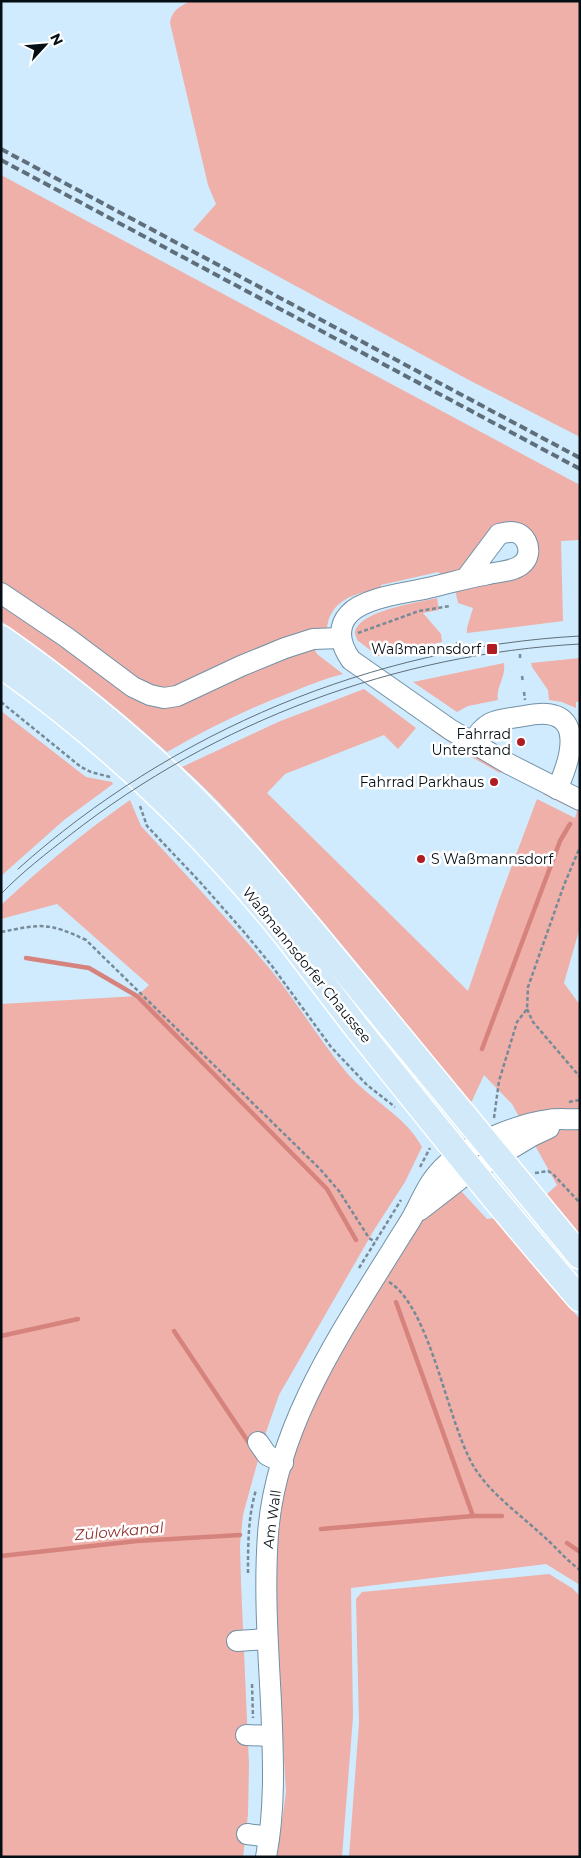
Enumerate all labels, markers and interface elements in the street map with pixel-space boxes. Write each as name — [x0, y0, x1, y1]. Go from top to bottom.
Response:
north arrow — [20, 20, 70, 70]
text: N — [46, 30, 67, 48]
place label: Waßmannsdorf — [371, 640, 482, 658]
marker: Waßmannsdorf — [485, 642, 499, 656]
place label: Fahrrad Unterstand — [432, 725, 511, 759]
marker: Fahrrad Unterstand — [515, 736, 527, 748]
place label: Fahrrad Parkhaus — [360, 773, 484, 791]
marker: Fahrrad Parkhaus — [488, 776, 500, 788]
place label: S Waßmannsdorf — [431, 850, 554, 868]
marker: S Waßmannsdorf — [415, 853, 427, 865]
street label: Waßmannsdorfer Chaussee — [239, 884, 375, 1046]
street label: Am Wall — [259, 1488, 285, 1550]
water label: Zülowkanal — [73, 1518, 164, 1544]

